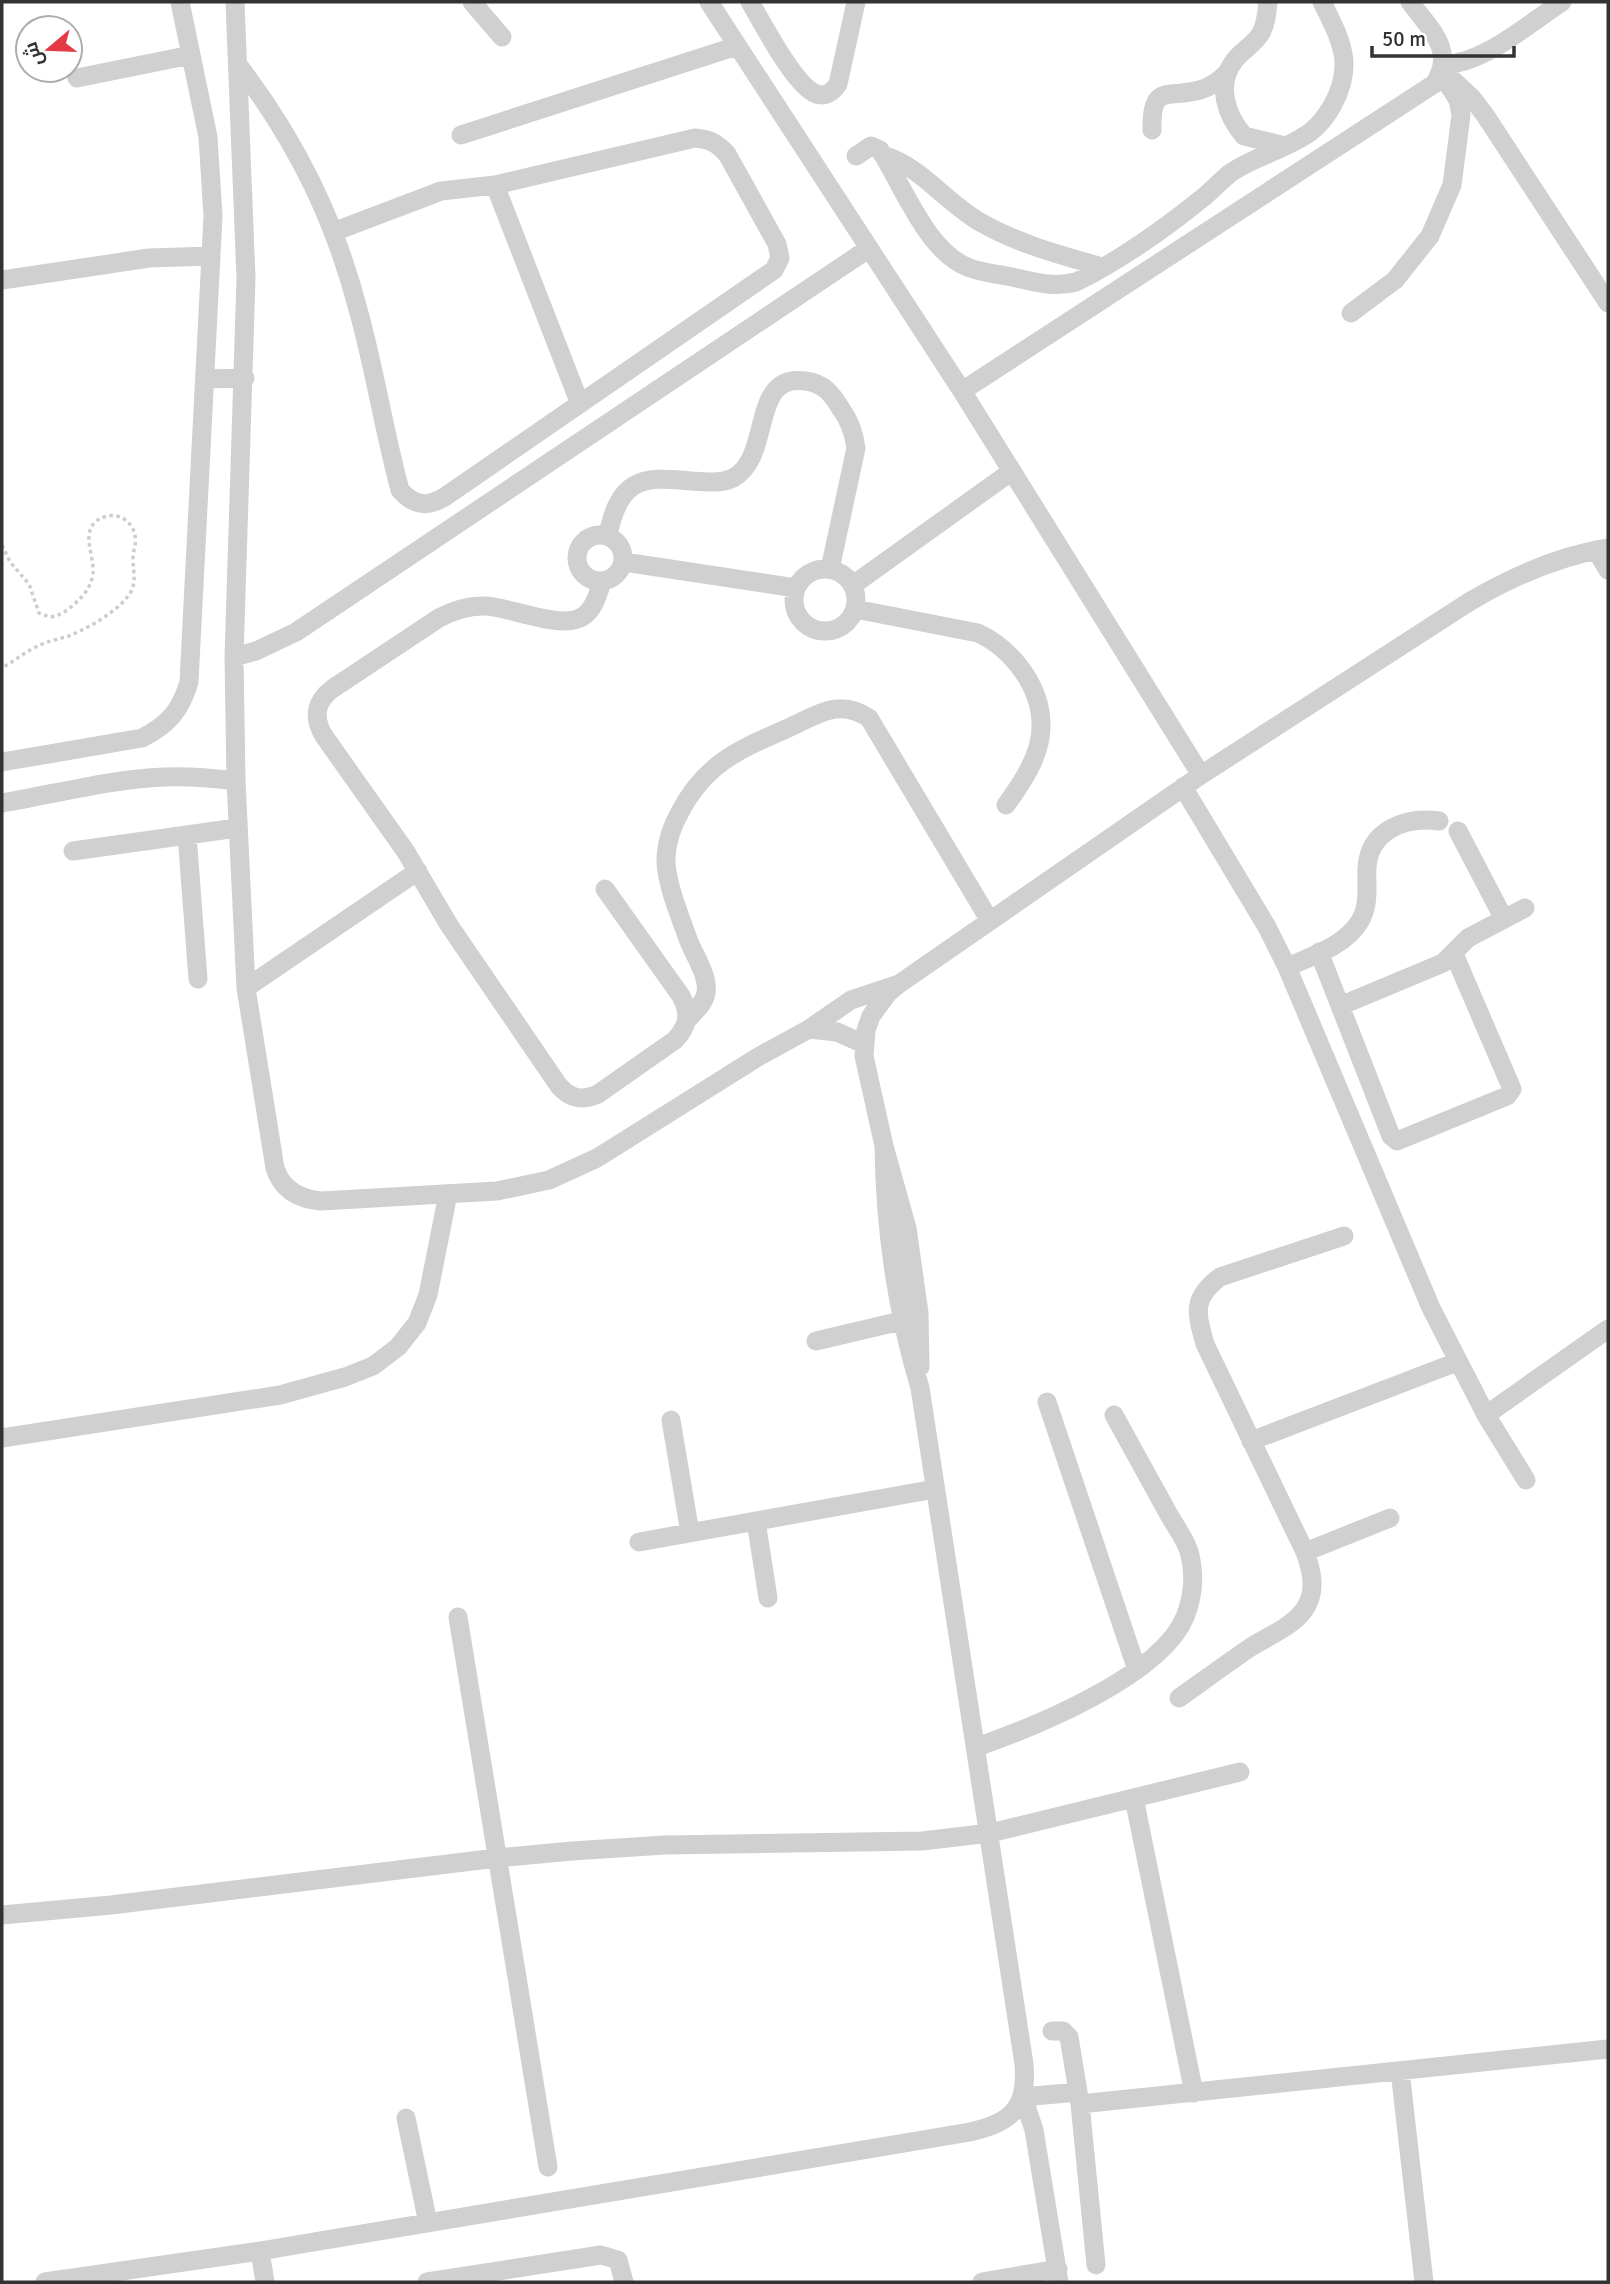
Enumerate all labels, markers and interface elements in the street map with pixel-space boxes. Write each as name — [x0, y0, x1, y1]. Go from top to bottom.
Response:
north arrow — [14, 14, 84, 84]
scale bar — [1372, 14, 1514, 58]
text: 50 m — [1382, 26, 1426, 52]
text: ش — [19, 39, 49, 70]

